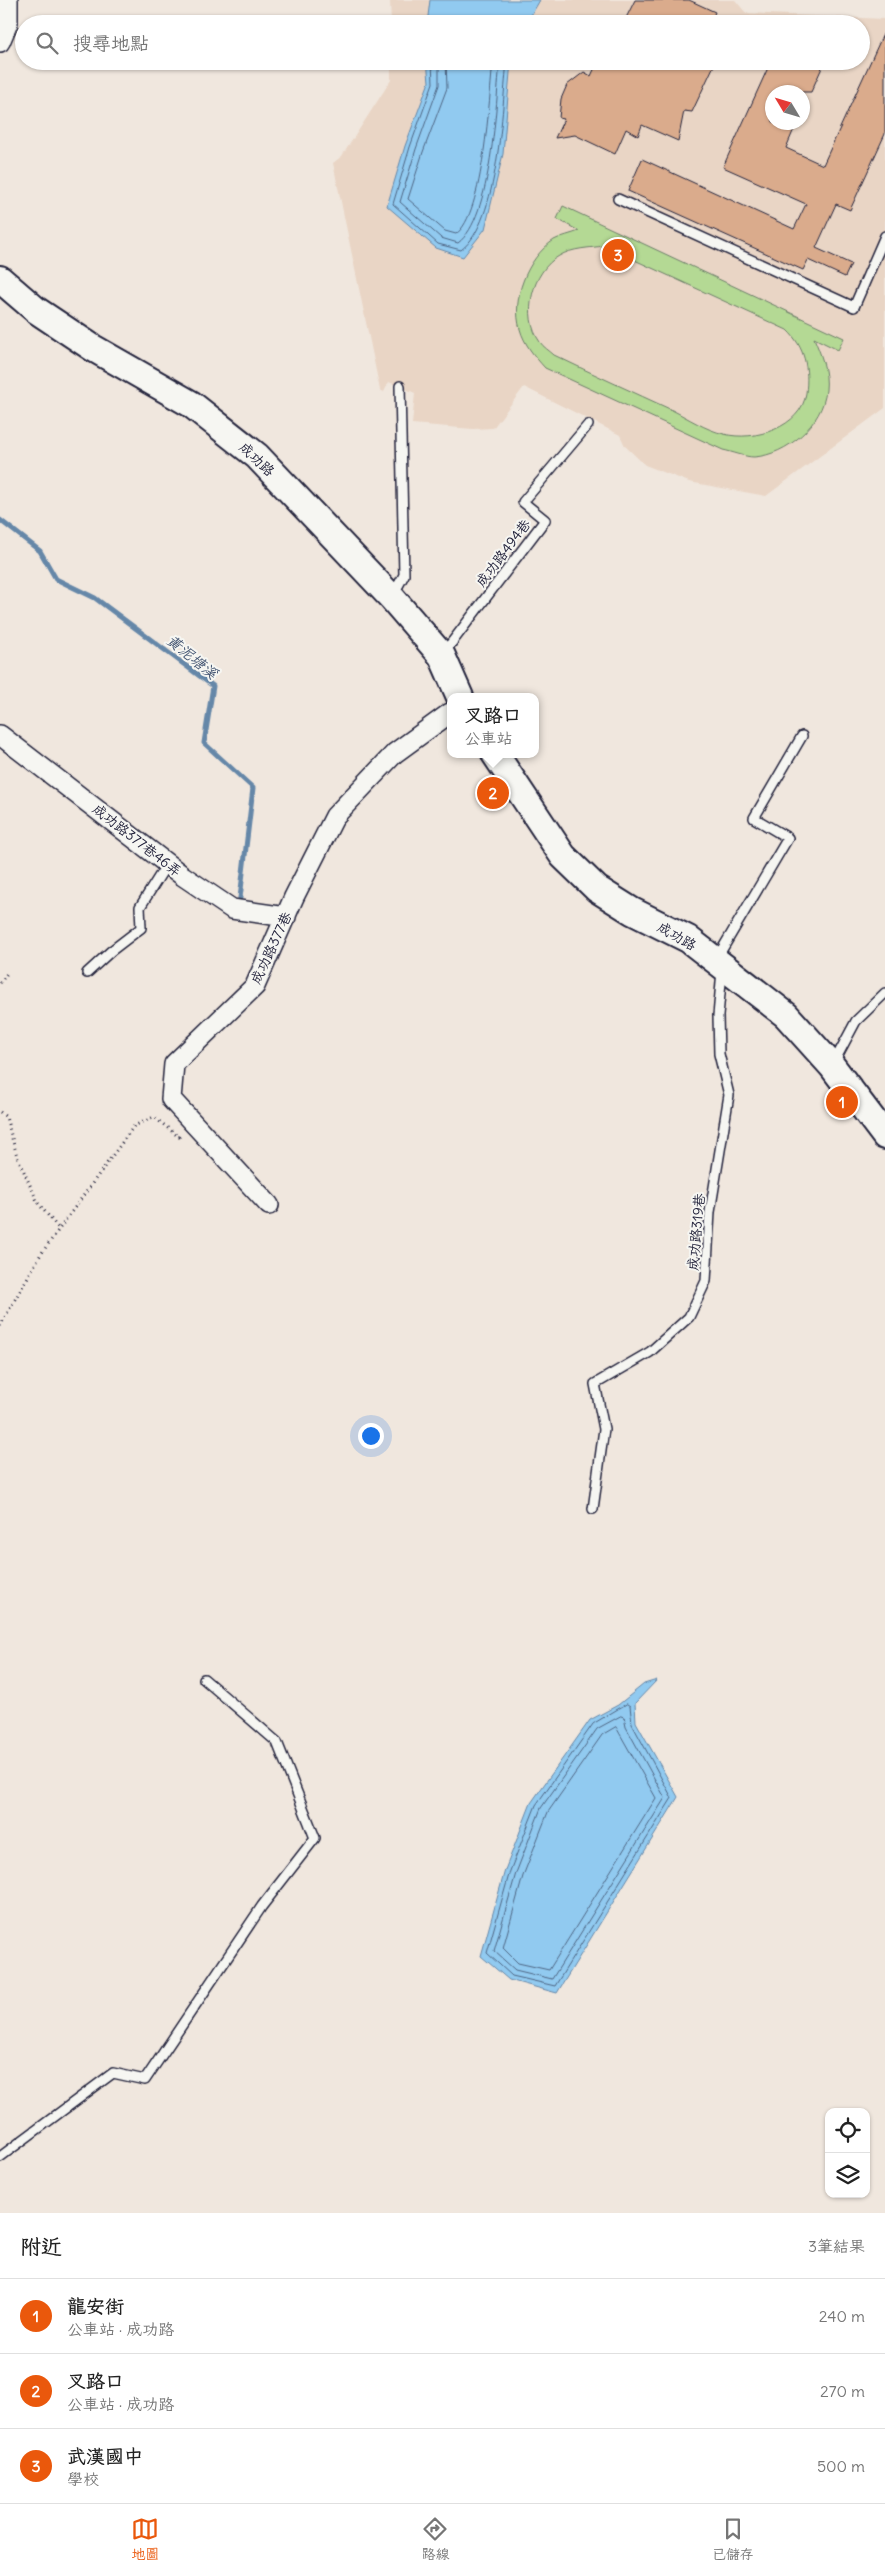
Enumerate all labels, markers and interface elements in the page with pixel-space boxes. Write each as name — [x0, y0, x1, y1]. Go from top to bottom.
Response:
search box — [15, 15, 870, 70]
icon: search — [33, 29, 61, 57]
text: 搜尋地點 — [73, 31, 149, 55]
north arrow — [765, 85, 810, 130]
pin: 3 — [602, 236, 634, 274]
street label: 成功路 — [236, 438, 278, 480]
street label: 成功路494巷 — [472, 515, 535, 590]
water label: 黃泥塘溪 — [163, 630, 222, 683]
popup — [447, 693, 539, 758]
text: 叉路口 — [464, 703, 522, 727]
text: 公車站 — [464, 728, 513, 748]
pin: 2 — [477, 774, 509, 812]
street label: 成功路377巷46弄 — [89, 800, 185, 880]
street label: 成功路377巷 — [246, 908, 296, 987]
street label: 成功路 — [654, 918, 700, 954]
pin: 1 — [826, 1083, 858, 1121]
street label: 成功路319巷 — [684, 1192, 708, 1271]
your location — [358, 1423, 384, 1449]
map controls — [825, 2108, 870, 2198]
button: locate — [825, 2108, 870, 2153]
button: layers — [825, 2153, 870, 2198]
text: 附近 — [20, 2233, 62, 2260]
text: 3筆結果 — [808, 2236, 865, 2256]
text: 龍安街 — [67, 2294, 124, 2318]
text: 1 — [33, 2306, 39, 2326]
text: 240 m — [819, 2306, 865, 2326]
text: 公車站 · 成功路 — [67, 2319, 174, 2339]
text: 叉路口 — [67, 2369, 124, 2393]
text: 2 — [32, 2381, 40, 2401]
text: 270 m — [820, 2381, 865, 2401]
text: 公車站 · 成功路 — [67, 2394, 174, 2414]
text: 武漢國中 — [67, 2444, 143, 2468]
text: 3 — [31, 2456, 41, 2476]
text: 500 m — [817, 2456, 865, 2476]
text: 學校 — [67, 2469, 99, 2489]
tab: 地圖 — [131, 2515, 159, 2563]
tab: 路線 — [421, 2515, 449, 2563]
tab: 已儲存 — [712, 2515, 754, 2563]

